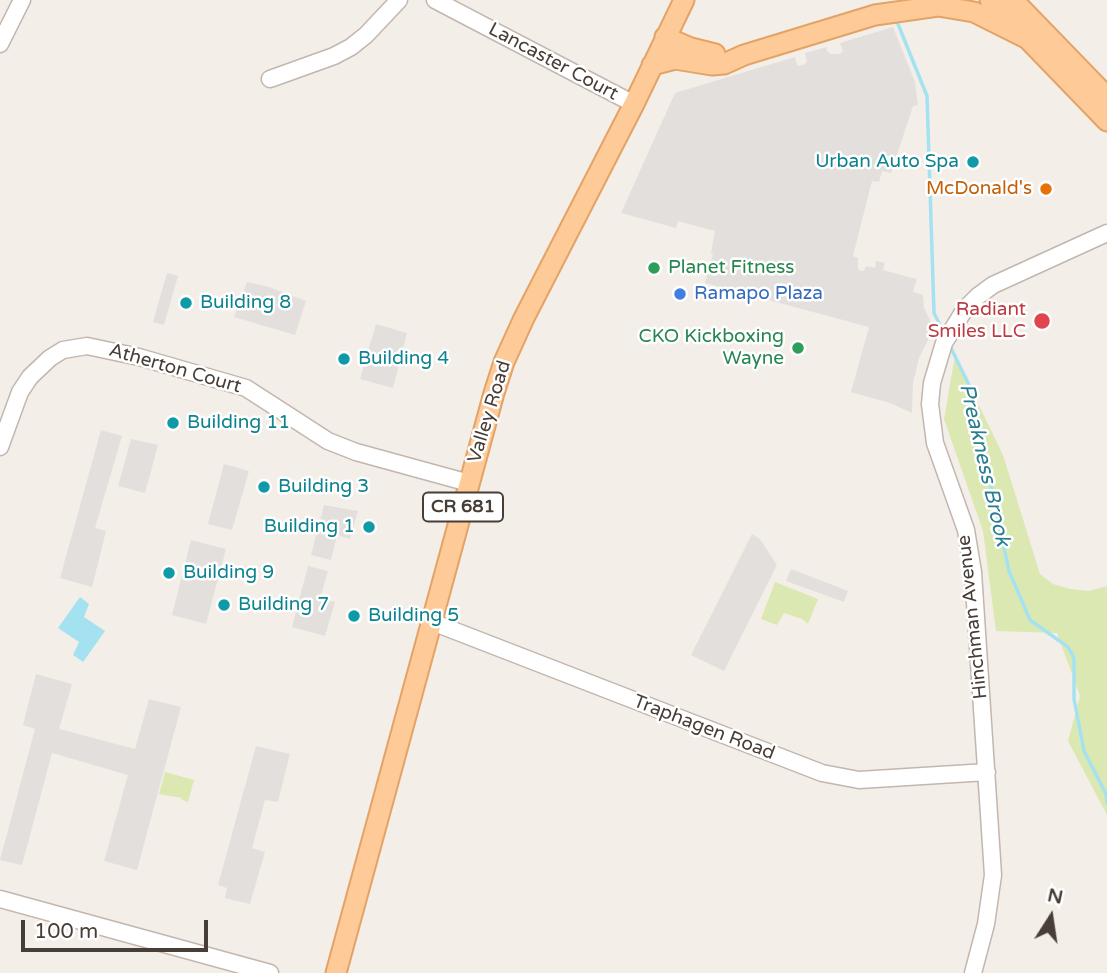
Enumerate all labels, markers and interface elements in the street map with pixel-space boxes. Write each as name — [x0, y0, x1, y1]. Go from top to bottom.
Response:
street label: Lancaster Court — [484, 18, 622, 106]
place label: Urban Auto Spa — [815, 151, 959, 173]
marker: Urban Auto Spa — [965, 154, 981, 170]
place label: McDonald's — [926, 178, 1032, 200]
marker: McDonald's — [1038, 181, 1054, 197]
place label: Planet Fitness — [668, 257, 794, 279]
marker: Planet Fitness — [646, 260, 662, 276]
place label: Ramapo Plaza — [694, 283, 823, 305]
marker: Ramapo Plaza — [672, 286, 688, 302]
place label: Building 8 — [200, 292, 291, 314]
marker: Building 8 — [178, 295, 194, 311]
place label: Radiant Smiles LLC — [928, 299, 1026, 343]
marker: Radiant Smiles LLC — [1032, 311, 1052, 331]
place label: CKO Kickboxing Wayne — [638, 326, 784, 370]
street label: Atherton Court — [106, 339, 244, 399]
marker: CKO Kickboxing Wayne — [790, 340, 806, 356]
place label: Building 4 — [358, 348, 449, 370]
marker: Building 4 — [336, 351, 352, 367]
street label: Valley Road — [464, 358, 516, 466]
water label: Preakness Brook — [953, 381, 1015, 549]
place label: Building 11 — [187, 412, 290, 434]
marker: Building 11 — [165, 415, 181, 431]
place label: Building 3 — [278, 476, 369, 498]
marker: Building 3 — [256, 479, 272, 495]
road number: CR 681 — [423, 492, 503, 522]
place label: Building 1 — [264, 516, 355, 538]
marker: Building 1 — [361, 519, 377, 535]
street label: Hinchman Avenue — [953, 534, 993, 700]
place label: Building 9 — [183, 562, 274, 584]
marker: Building 9 — [161, 565, 177, 581]
place label: Building 7 — [238, 594, 329, 616]
marker: Building 7 — [216, 597, 232, 613]
place label: Building 5 — [368, 605, 459, 627]
marker: Building 5 — [346, 608, 362, 624]
street label: Traphagen Road — [630, 691, 778, 765]
north arrow — [1016, 882, 1086, 952]
text: N — [1046, 884, 1065, 909]
scale bar — [24, 906, 212, 950]
text: 100 m — [34, 919, 98, 944]

